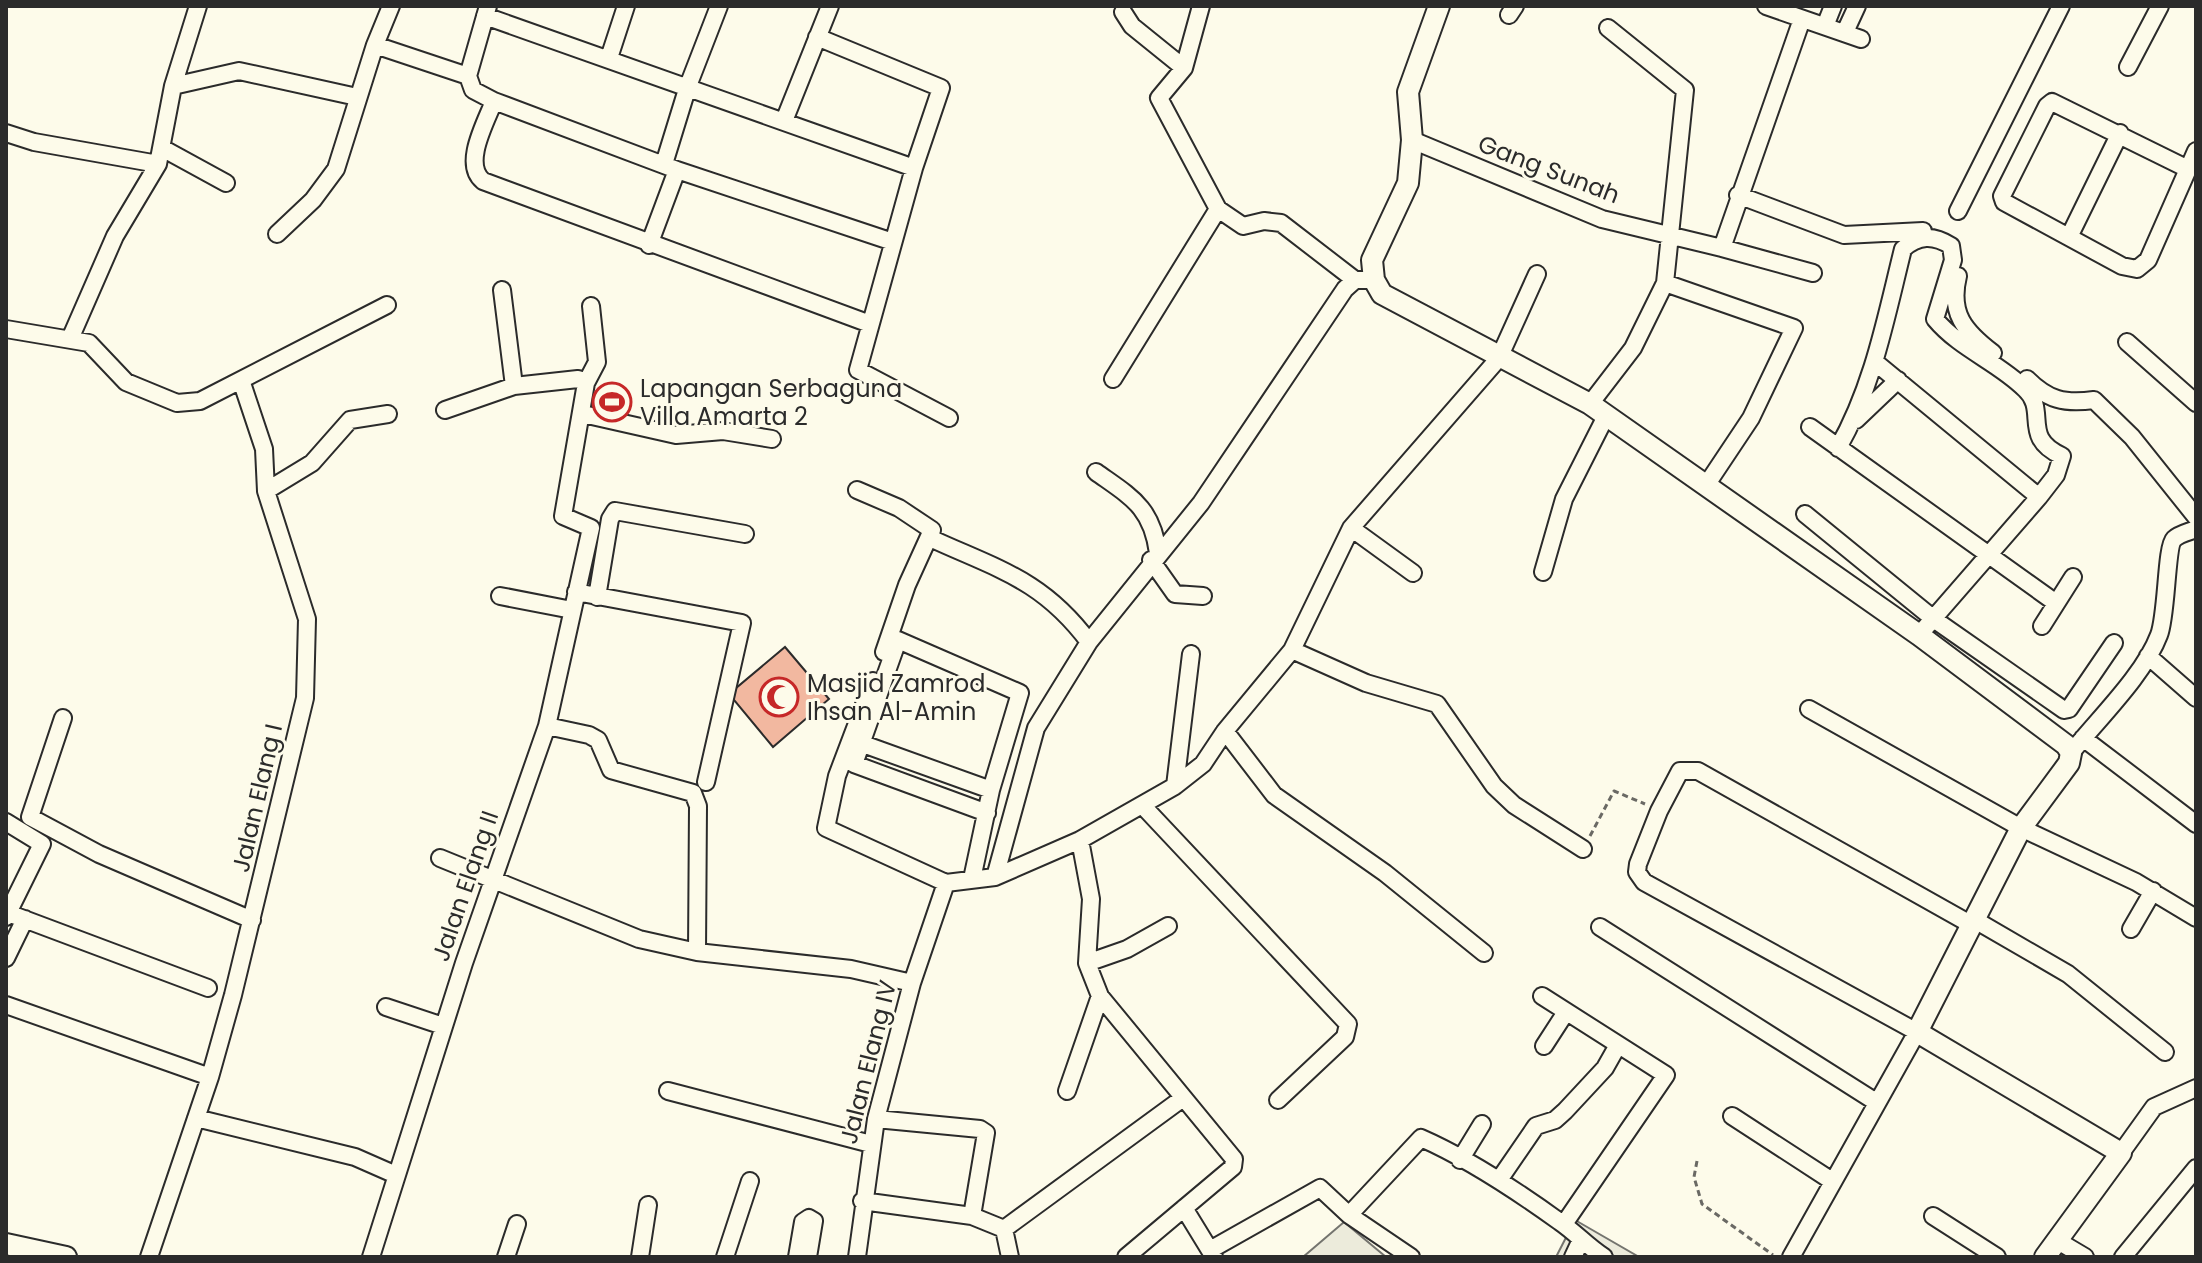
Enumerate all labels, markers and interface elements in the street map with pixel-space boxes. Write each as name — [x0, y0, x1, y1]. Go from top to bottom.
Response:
street label: Gang Sunah — [1473, 127, 1625, 211]
place label: Lapangan Serbaguna Villa Amarta 2 — [640, 372, 902, 433]
sports icon: Lapangan Serbaguna Villa Amarta 2 — [591, 381, 633, 423]
place label: Masjid Zamrod Ihsan Al-Amin — [807, 667, 985, 728]
mosque icon: Masjid Zamrod Ihsan Al-Amin — [758, 676, 800, 718]
street label: Jalan Elang I — [224, 721, 290, 875]
street label: Jalan Elang II — [424, 806, 506, 966]
street label: Jalan Elang IV — [832, 977, 904, 1147]

